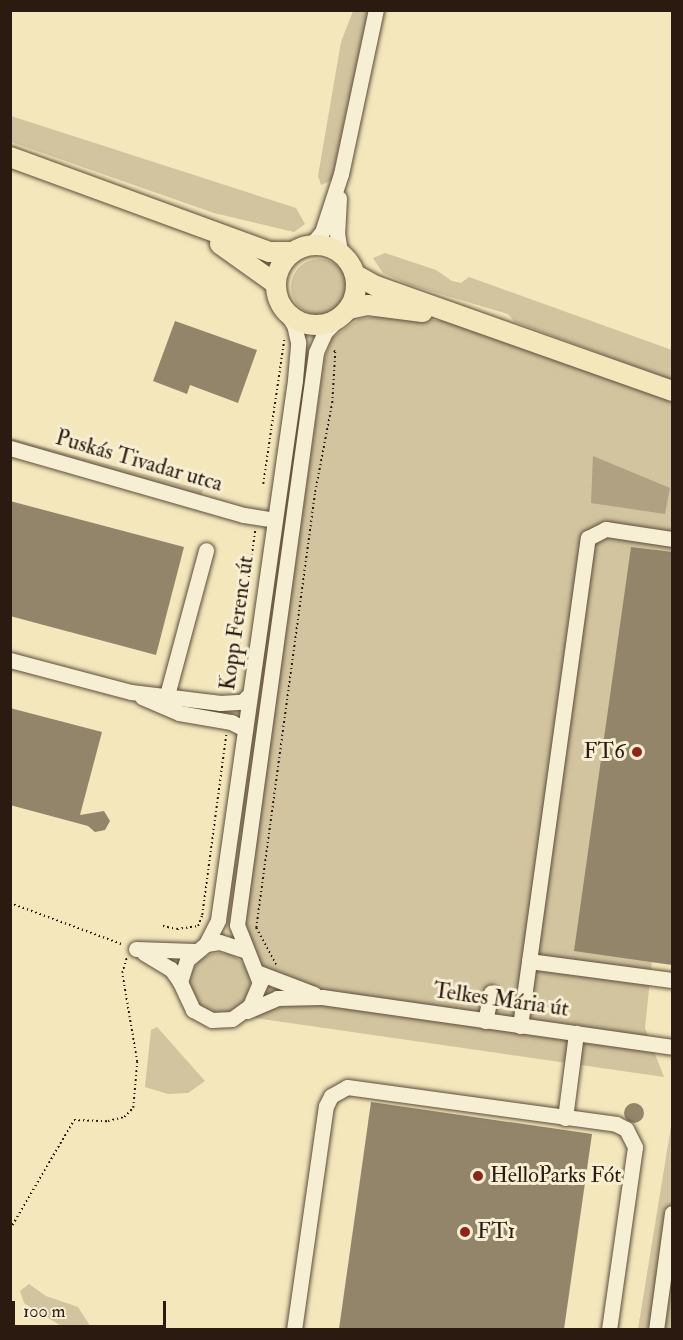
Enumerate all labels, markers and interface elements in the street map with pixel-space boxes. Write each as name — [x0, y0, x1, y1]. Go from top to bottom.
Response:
street label: Puskás Tivadar utca — [52, 425, 226, 497]
street label: Kopp Ferenc út — [215, 554, 259, 692]
place label: FT6 — [583, 739, 625, 765]
marker: FT6 — [630, 745, 644, 759]
street label: Telkes Mária út — [432, 977, 570, 1023]
place label: HelloParks Fót — [490, 1163, 621, 1189]
marker: HelloParks Fót — [471, 1169, 485, 1183]
place label: FT1 — [477, 1219, 515, 1245]
marker: FT1 — [458, 1225, 472, 1239]
scale bar — [15, 1289, 170, 1327]
text: 100 m — [23, 1300, 66, 1323]

